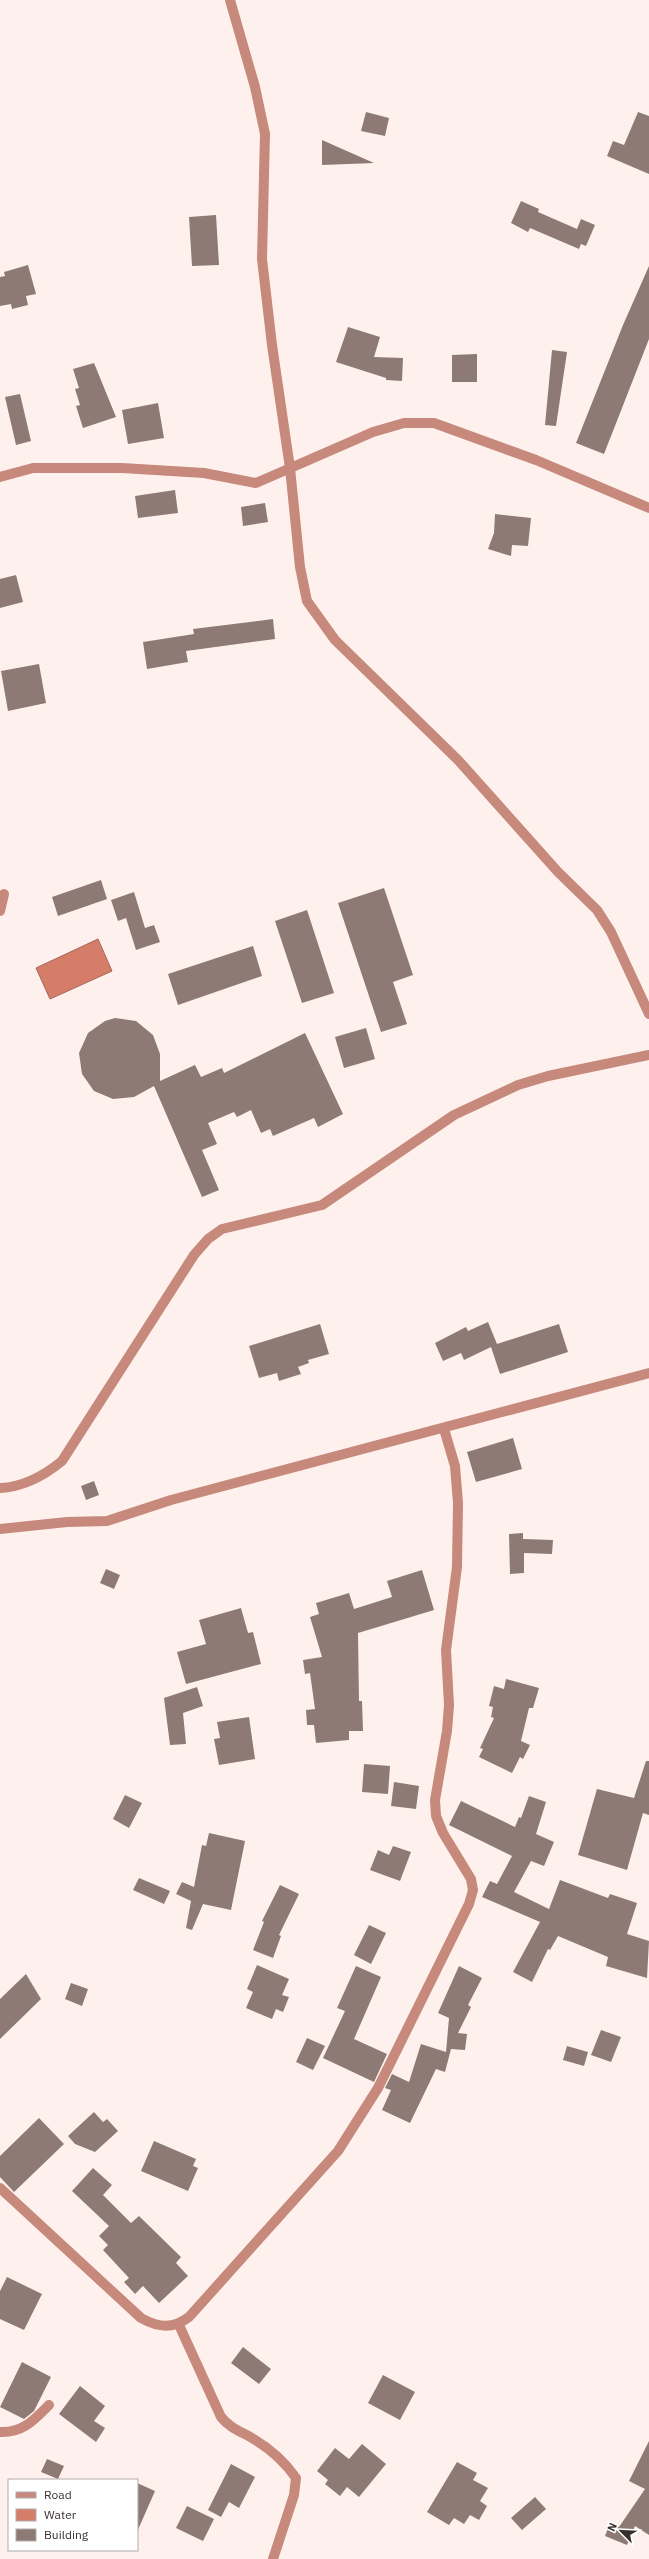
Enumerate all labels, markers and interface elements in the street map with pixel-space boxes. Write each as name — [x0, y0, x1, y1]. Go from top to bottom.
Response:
legend — [8, 2479, 138, 2551]
text: Road — [44, 2487, 72, 2502]
text: Water — [44, 2507, 77, 2522]
north arrow — [601, 2511, 641, 2551]
text: N — [604, 2520, 620, 2533]
text: Building — [44, 2527, 89, 2542]

